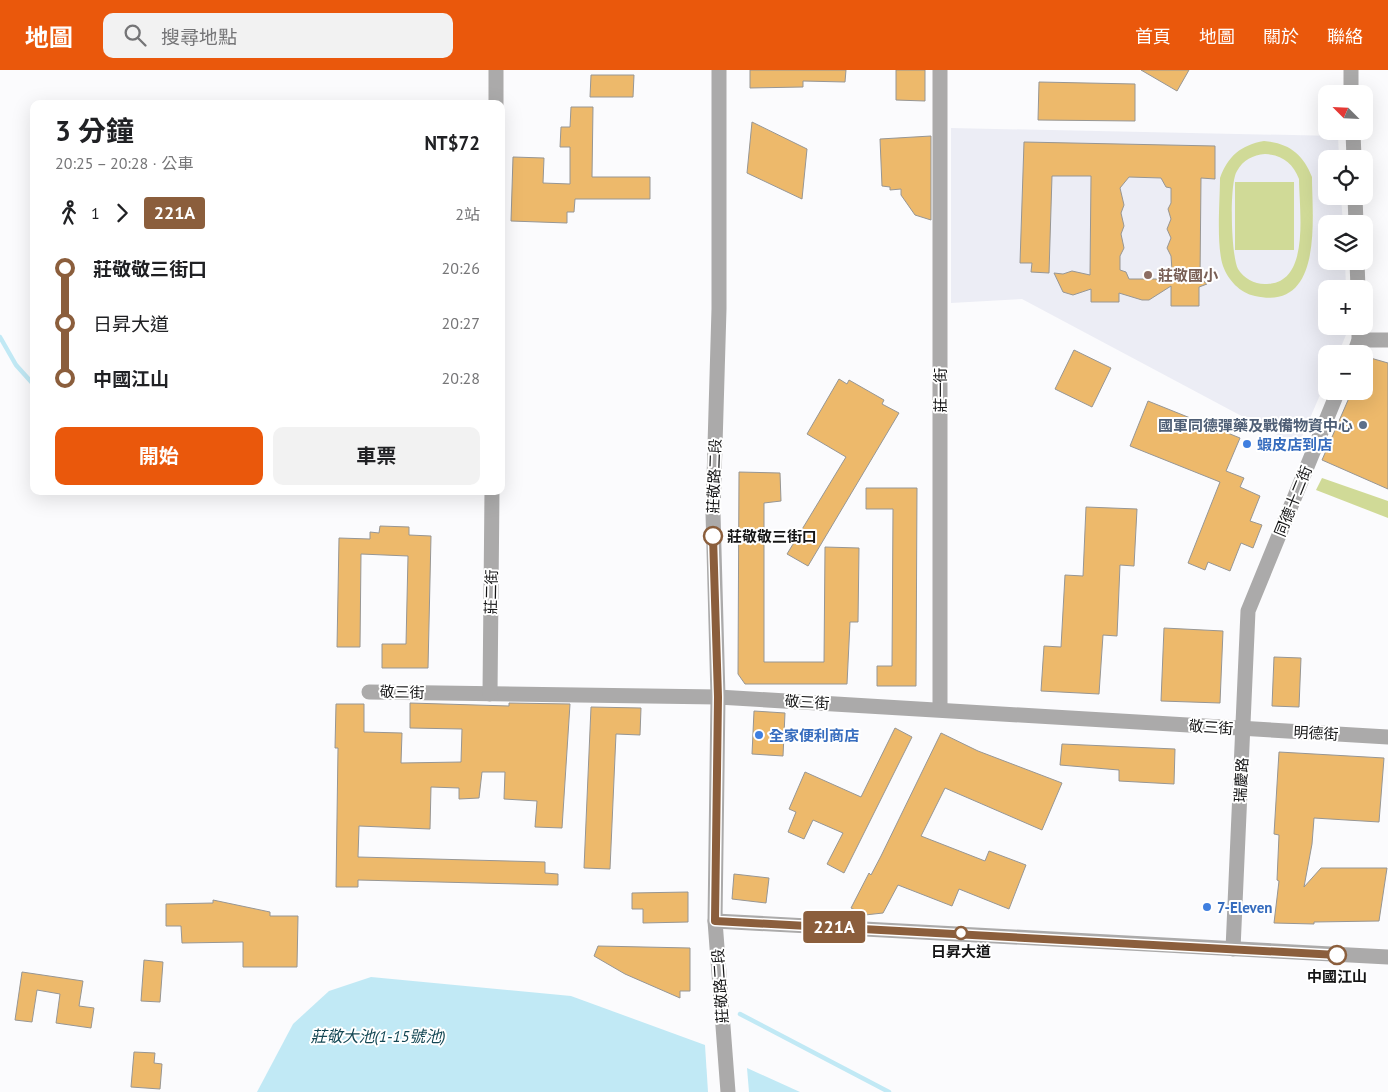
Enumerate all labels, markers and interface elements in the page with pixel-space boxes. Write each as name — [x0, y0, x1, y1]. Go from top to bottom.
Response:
search box — [103, 13, 453, 58]
icon: search — [121, 21, 149, 49]
text: 地圖 — [25, 22, 73, 53]
text: 搜尋地點 — [161, 25, 237, 49]
text: 首頁 — [1135, 25, 1171, 48]
text: 地圖 — [1199, 25, 1235, 48]
text: 關於 — [1263, 25, 1299, 48]
text: 聯絡 — [1327, 25, 1363, 48]
north arrow — [1318, 85, 1372, 140]
map controls — [1318, 85, 1373, 400]
text: 3 分鐘 — [55, 112, 134, 149]
text: NT$72 — [424, 131, 480, 155]
button: locate — [1318, 150, 1373, 205]
text: 20:25 – 20:28 · 公車 — [55, 153, 193, 173]
icon: walk — [55, 199, 83, 227]
icon: forward — [108, 199, 136, 227]
text: 221A — [154, 201, 195, 224]
text: 1 — [91, 203, 100, 223]
text: 2站 — [455, 204, 480, 224]
button: layers — [1318, 215, 1373, 270]
text: 莊敬敬三街口 — [93, 257, 207, 281]
text: 20:26 — [442, 258, 480, 278]
place label: 莊敬國小 — [1158, 266, 1219, 285]
marker: 莊敬國小 — [1142, 269, 1154, 281]
button: + — [1318, 280, 1373, 335]
text: 日昇大道 — [93, 312, 169, 336]
text: 20:27 — [442, 313, 480, 333]
button: − — [1318, 345, 1373, 400]
text: 中國江山 — [93, 367, 169, 391]
street label: 莊一街 — [931, 367, 950, 413]
text: 20:28 — [442, 368, 480, 388]
place label: 國軍同德彈藥及戰備物資中心 — [1158, 416, 1353, 435]
marker: 國軍同德彈藥及戰備物資中心 — [1357, 419, 1369, 431]
button: 開始 — [55, 427, 263, 485]
button: 車票 — [273, 427, 480, 485]
place label: 蝦皮店到店 — [1257, 435, 1332, 454]
street label: 莊敬路二段 — [703, 438, 725, 514]
marker: 蝦皮店到店 — [1241, 438, 1253, 450]
street label: 同德十二街 — [1270, 463, 1316, 539]
marker: 莊敬敬三街口 — [703, 526, 723, 546]
place label: 莊敬敬三街口 — [727, 527, 817, 546]
street label: 莊二街 — [481, 569, 501, 615]
street label: 敬三街 — [379, 682, 425, 702]
street label: 敬三街 — [784, 691, 830, 713]
street label: 敬三街 — [1188, 716, 1234, 738]
street label: 明德街 — [1293, 722, 1339, 744]
place label: 全家便利商店 — [769, 726, 859, 745]
marker: 全家便利商店 — [753, 729, 765, 741]
street label: 瑞慶路 — [1230, 757, 1252, 803]
place label: 7-Eleven — [1217, 898, 1272, 917]
marker: 7-Eleven — [1201, 901, 1213, 913]
line badge: 221A — [799, 911, 869, 943]
text: 221A — [813, 915, 855, 938]
marker: 日昇大道 — [954, 926, 968, 940]
place label: 日昇大道 — [931, 942, 991, 961]
marker: 中國江山 — [1327, 945, 1347, 965]
street label: 莊敬路二段 — [708, 948, 732, 1024]
place label: 中國江山 — [1307, 967, 1367, 986]
water label: 莊敬大池(1-15號池) — [311, 1026, 445, 1046]

